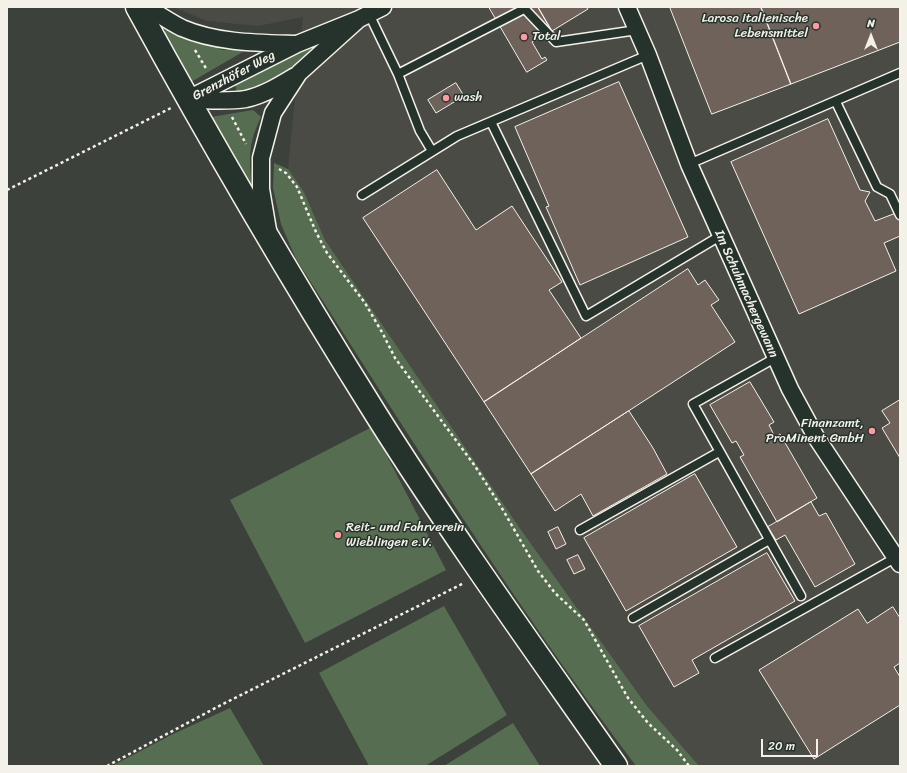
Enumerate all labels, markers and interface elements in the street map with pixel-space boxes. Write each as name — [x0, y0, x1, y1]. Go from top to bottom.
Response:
place label: Larosa italienische Lebensmittel — [702, 11, 808, 42]
text: N — [867, 14, 875, 33]
north arrow — [851, 16, 891, 56]
marker: Larosa italienische Lebensmittel — [811, 21, 821, 31]
place label: Total — [532, 29, 561, 45]
marker: Total — [519, 32, 529, 42]
street label: Grenzhöfer Weg — [190, 48, 278, 104]
place label: wash — [454, 90, 482, 106]
marker: wash — [441, 93, 451, 103]
street label: Im Schuhmachergewann — [711, 228, 781, 360]
place label: Finanzamt, ProMinent GmbH — [766, 416, 864, 447]
marker: Finanzamt, ProMinent GmbH — [867, 426, 877, 436]
place label: Reit- und Fahrverein Wieblingen e.V. — [346, 520, 464, 551]
marker: Reit- und Fahrverein Wieblingen e.V. — [333, 530, 343, 540]
scale bar — [763, 731, 820, 757]
text: 20 m — [768, 735, 795, 757]

